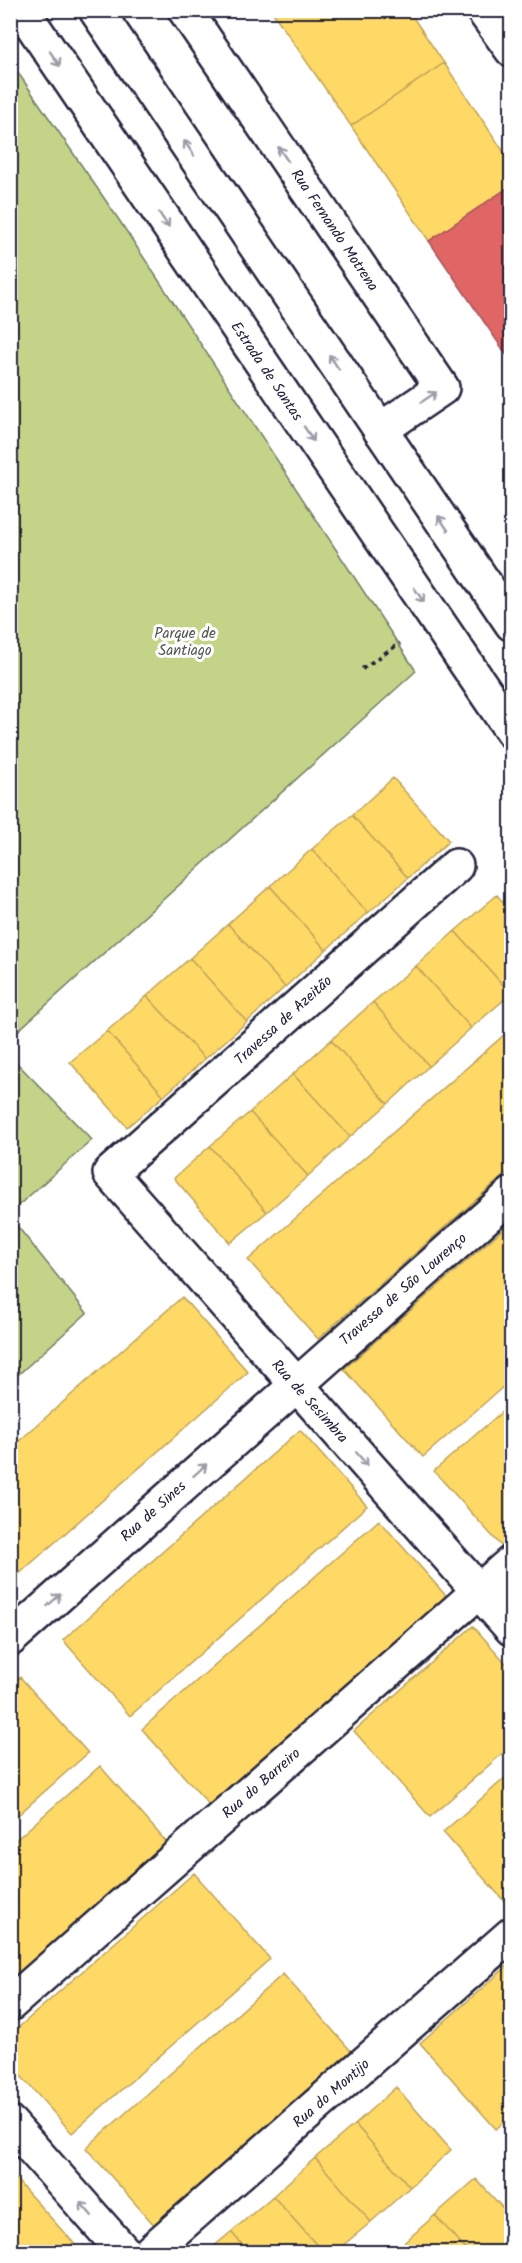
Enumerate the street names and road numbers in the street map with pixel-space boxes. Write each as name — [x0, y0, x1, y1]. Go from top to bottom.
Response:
street label: Rua Fernando Motrena — [284, 165, 384, 297]
street label: Estrada de Santas — [224, 317, 309, 427]
street label: Travessa de Azeitão — [229, 970, 338, 1071]
street label: Travessa de São Lourenço — [334, 1227, 473, 1352]
street label: Rua de Sesimbra — [265, 1354, 354, 1449]
street label: Rua de Sines — [115, 1475, 193, 1548]
street label: Rua do Barreiro — [217, 1742, 307, 1825]
street label: Rua do Montijo — [288, 2053, 376, 2134]

